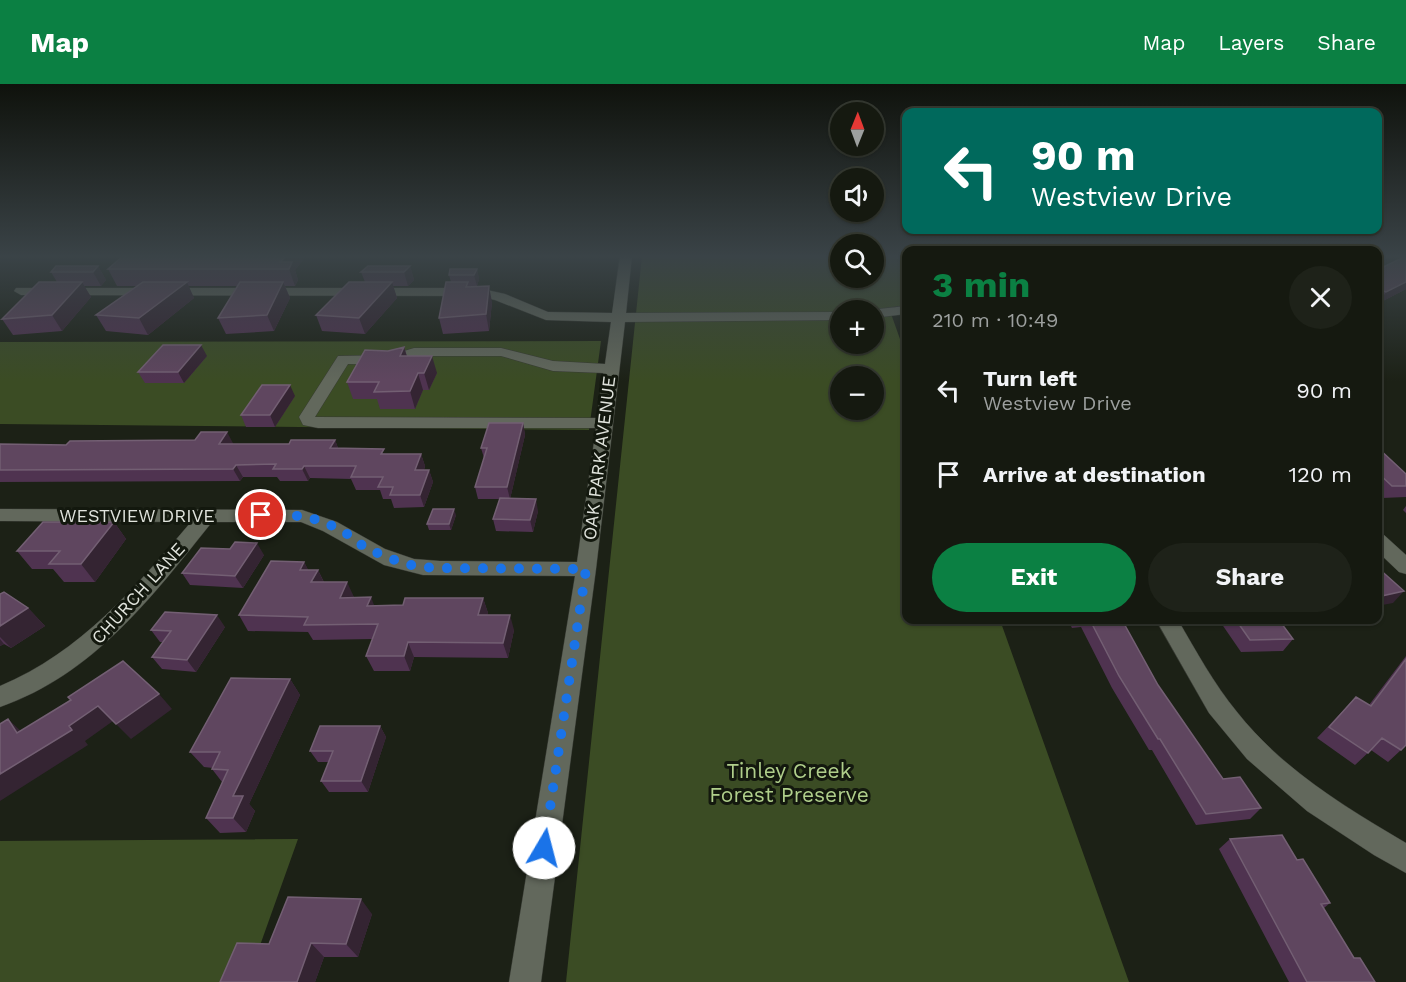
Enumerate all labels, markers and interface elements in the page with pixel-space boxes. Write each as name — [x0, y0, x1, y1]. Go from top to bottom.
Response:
text: Map — [30, 26, 89, 59]
text: Map — [1142, 30, 1185, 55]
text: Layers — [1218, 30, 1284, 55]
text: Share — [1317, 30, 1376, 55]
north arrow — [830, 102, 884, 156]
map controls — [830, 102, 884, 420]
text: 90 m — [1031, 131, 1135, 180]
icon: left — [932, 132, 1010, 210]
button: sound — [830, 168, 884, 222]
text: Westview Drive — [1031, 181, 1232, 213]
button: search — [830, 234, 884, 288]
text: 3 min — [932, 264, 1030, 306]
button: close — [1289, 266, 1352, 329]
button: + — [830, 300, 884, 354]
text: 210 m · 10:49 — [932, 308, 1058, 332]
button: − — [830, 366, 884, 420]
text: Turn left — [983, 366, 1077, 391]
icon: left — [932, 374, 965, 407]
street label: OAK PARK AVENUE — [579, 375, 619, 541]
text: 90 m — [1296, 378, 1352, 403]
text: Westview Drive — [983, 391, 1132, 415]
icon: arrive — [932, 458, 965, 491]
text: Arrive at destination — [983, 462, 1206, 487]
text: 120 m — [1288, 462, 1352, 487]
pin — [235, 489, 286, 540]
icon: arrive — [244, 498, 277, 531]
street label: WESTVIEW DRIVE — [59, 505, 215, 526]
street label: CHURCH LANE — [87, 538, 189, 648]
button: Exit — [932, 543, 1136, 612]
button: Share — [1148, 543, 1352, 612]
park label: Tinley Creek Forest Preserve — [709, 758, 869, 807]
position arrow — [512, 816, 576, 880]

